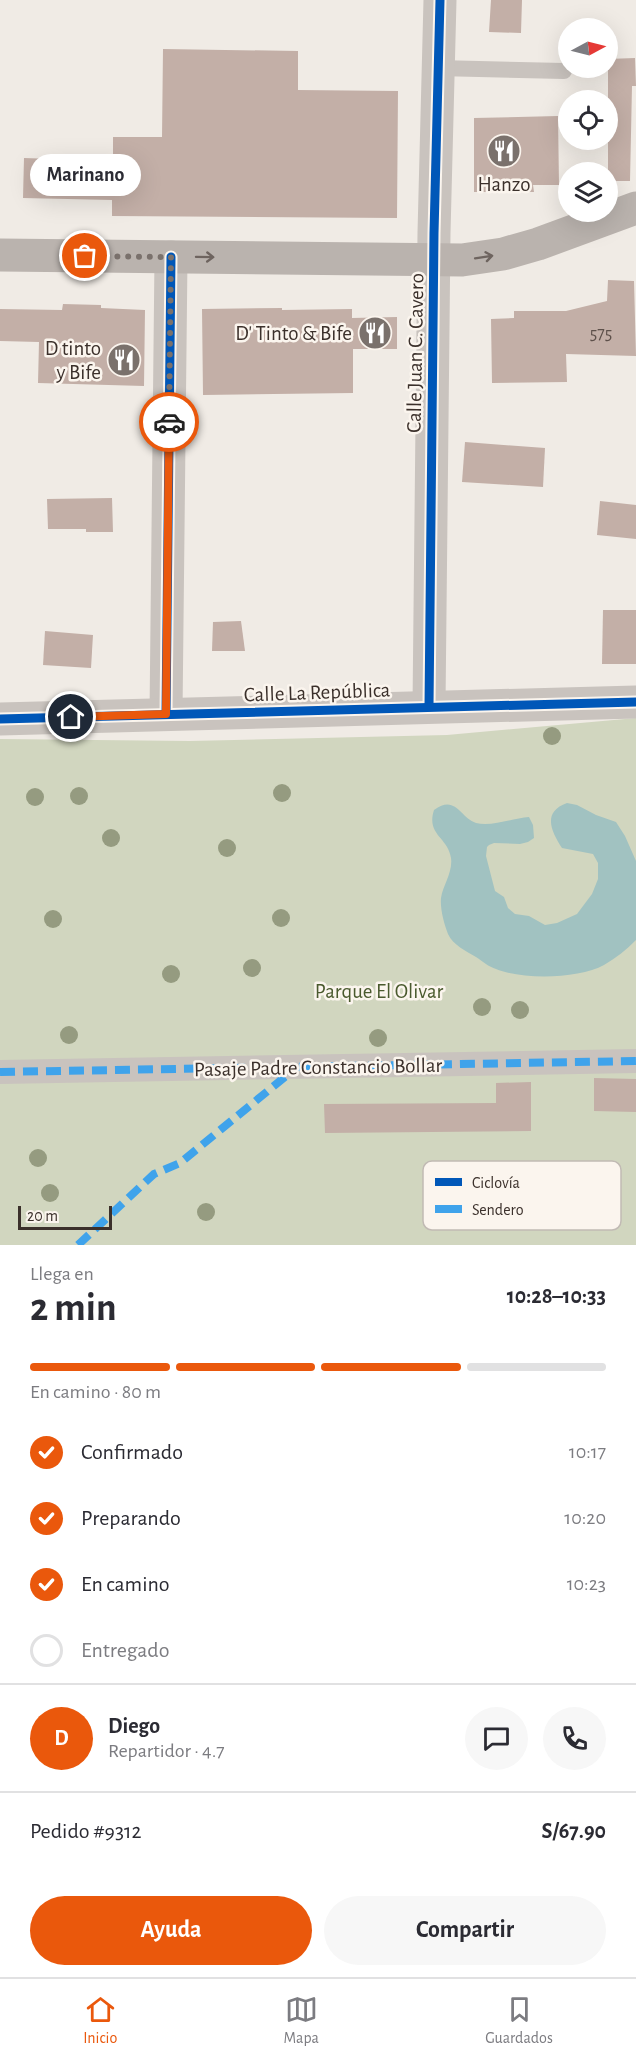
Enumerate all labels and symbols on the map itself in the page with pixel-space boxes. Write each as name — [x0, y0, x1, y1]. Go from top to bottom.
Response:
north arrow — [558, 18, 618, 78]
restaurant icon: Hanzo — [486, 133, 522, 169]
callout: Marinano — [29, 154, 140, 196]
place label: Hanzo — [478, 174, 530, 195]
pin — [59, 230, 110, 281]
one-way arrow — [474, 251, 494, 262]
one-way arrow — [195, 252, 215, 263]
street label: Calle Juan C. Cavero — [404, 273, 427, 433]
restaurant icon: D' Tinto & Bife — [357, 315, 393, 351]
place label: D' Tinto & Bife — [235, 323, 352, 344]
house number: 575 — [590, 325, 612, 343]
place label: D tinto y Bife — [45, 338, 101, 383]
restaurant icon: D tinto y Bife — [106, 342, 142, 378]
courier — [139, 392, 199, 452]
street label: Calle La República — [243, 679, 391, 706]
pin — [45, 691, 96, 742]
park label: Parque El Olivar — [315, 981, 443, 1002]
street label: Pasaje Padre Constancio Bollar — [194, 1055, 443, 1080]
legend — [423, 1161, 621, 1230]
text: Ciclovía — [472, 1175, 520, 1191]
text: Sendero — [472, 1202, 524, 1218]
scale bar — [18, 1203, 112, 1230]

